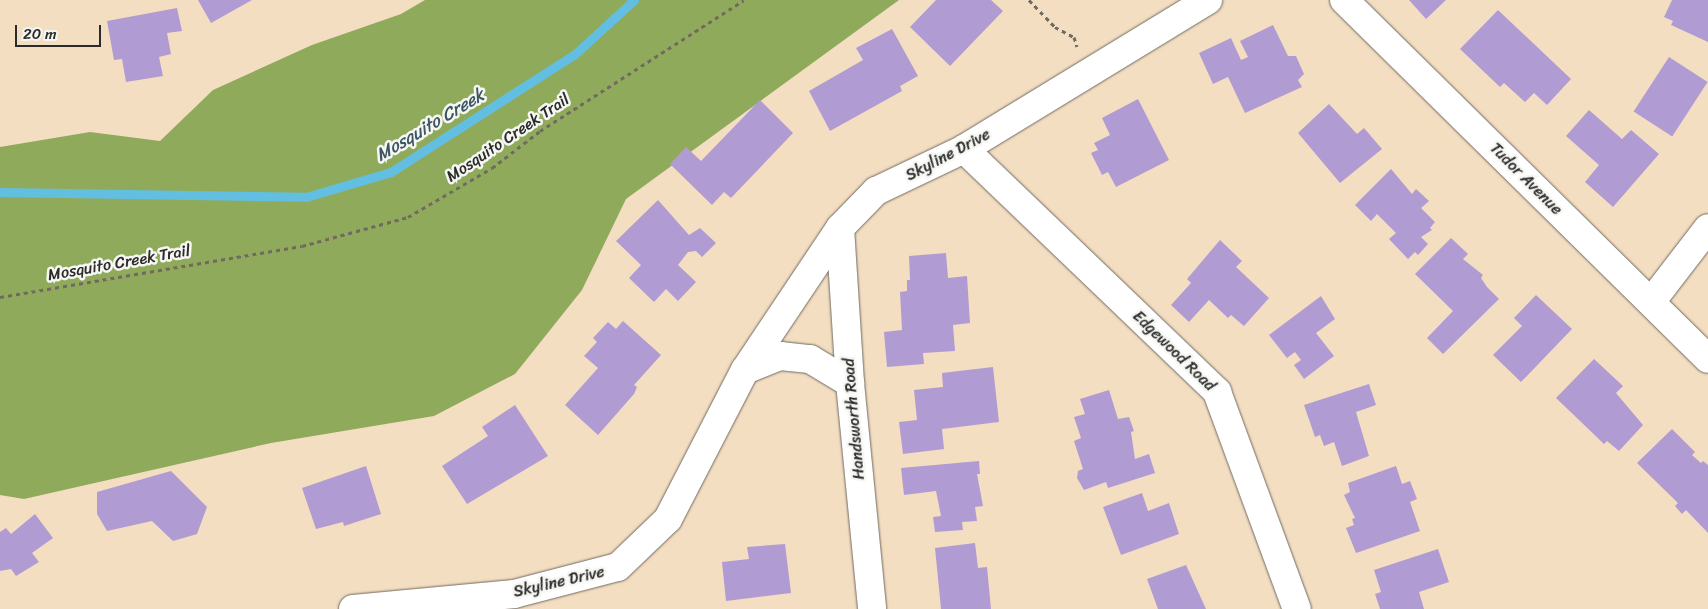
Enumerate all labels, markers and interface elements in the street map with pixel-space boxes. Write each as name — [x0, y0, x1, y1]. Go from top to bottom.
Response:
scale bar — [18, 15, 104, 47]
text: 20 m — [23, 21, 57, 47]
water label: Mosquito Creek — [372, 84, 488, 166]
street label: Mosquito Creek Trail — [443, 90, 573, 186]
street label: Skyline Drive — [902, 125, 994, 185]
street label: Tudor Avenue — [1486, 139, 1566, 219]
street label: Mosquito Creek Trail — [46, 241, 192, 285]
street label: Edgewood Road — [1129, 307, 1219, 395]
street label: Handsworth Road — [839, 357, 869, 481]
street label: Skyline Drive — [512, 562, 606, 602]

